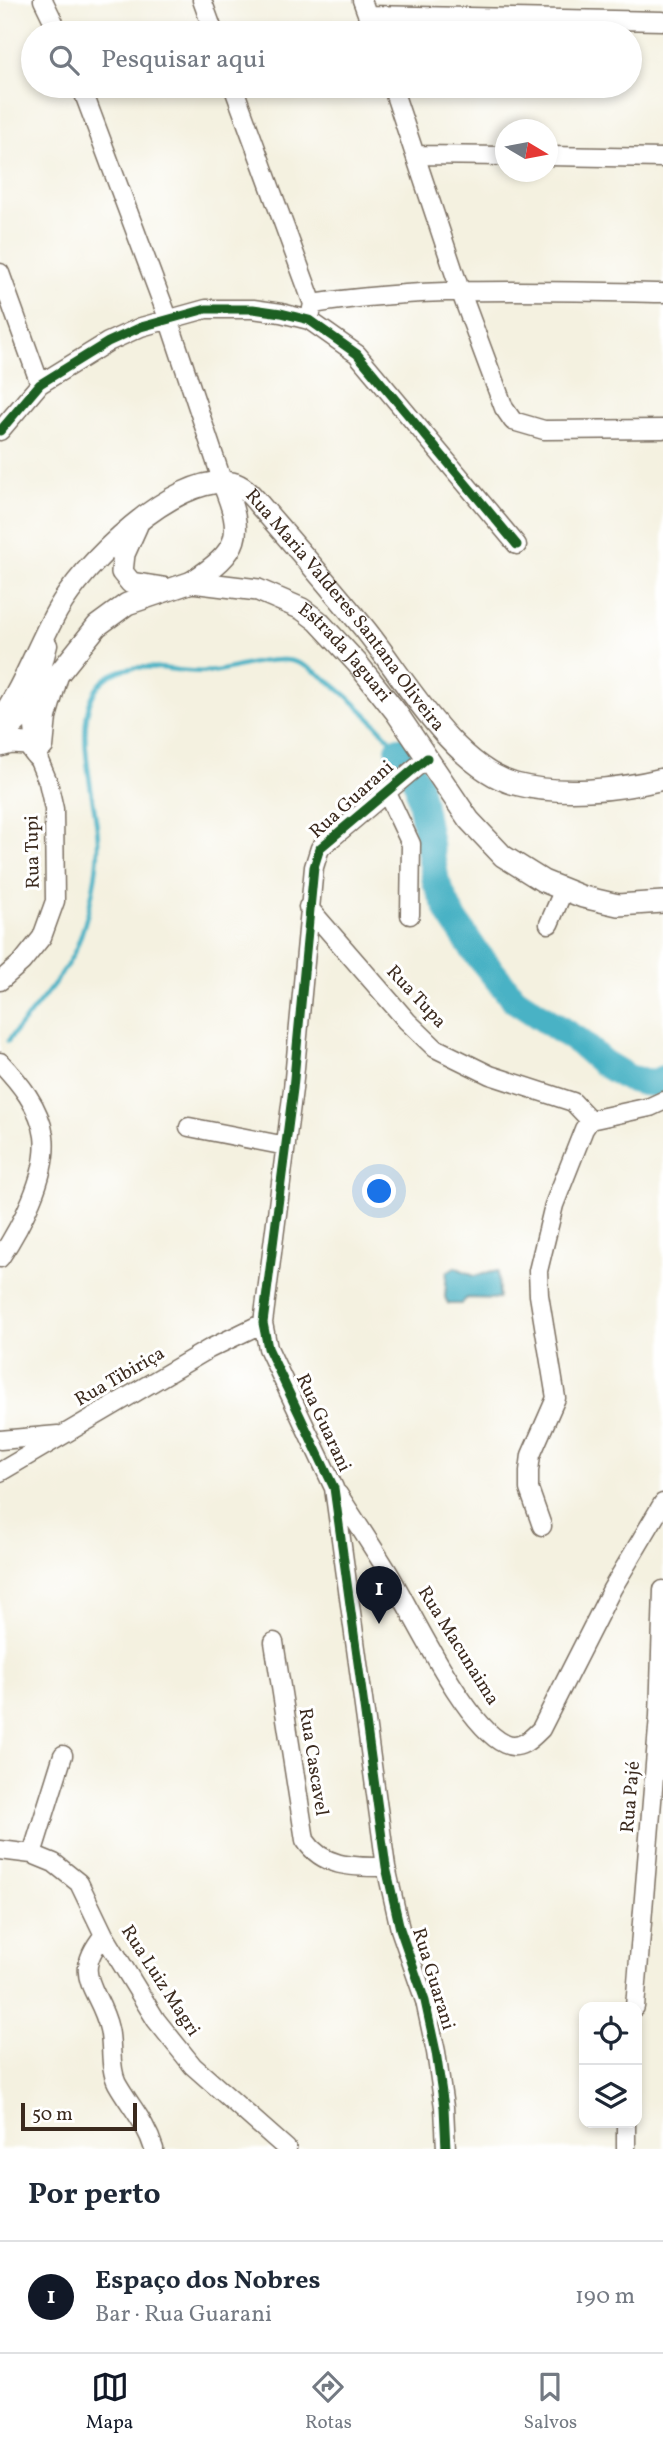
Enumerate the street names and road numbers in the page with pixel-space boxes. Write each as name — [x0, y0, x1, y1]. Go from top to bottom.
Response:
street label: Rua Maria Valderes Santana Oliveira — [239, 483, 450, 737]
street label: Estrada Jaguari — [292, 597, 397, 708]
street label: Rua Guarani — [304, 755, 400, 845]
street label: Rua Tupi — [19, 815, 47, 889]
street label: Rua Tupa — [380, 960, 452, 1034]
street label: Rua Tibiriça — [70, 1341, 170, 1413]
street label: Rua Guarani — [289, 1370, 357, 1477]
street label: Rua Macunaima — [411, 1581, 505, 1711]
street label: Rua Cascavel — [292, 1706, 334, 1818]
street label: Rua Pajé — [615, 1760, 647, 1834]
street label: Rua Luiz Magri — [114, 1920, 206, 2042]
street label: Rua Guarani — [405, 1925, 461, 2034]

